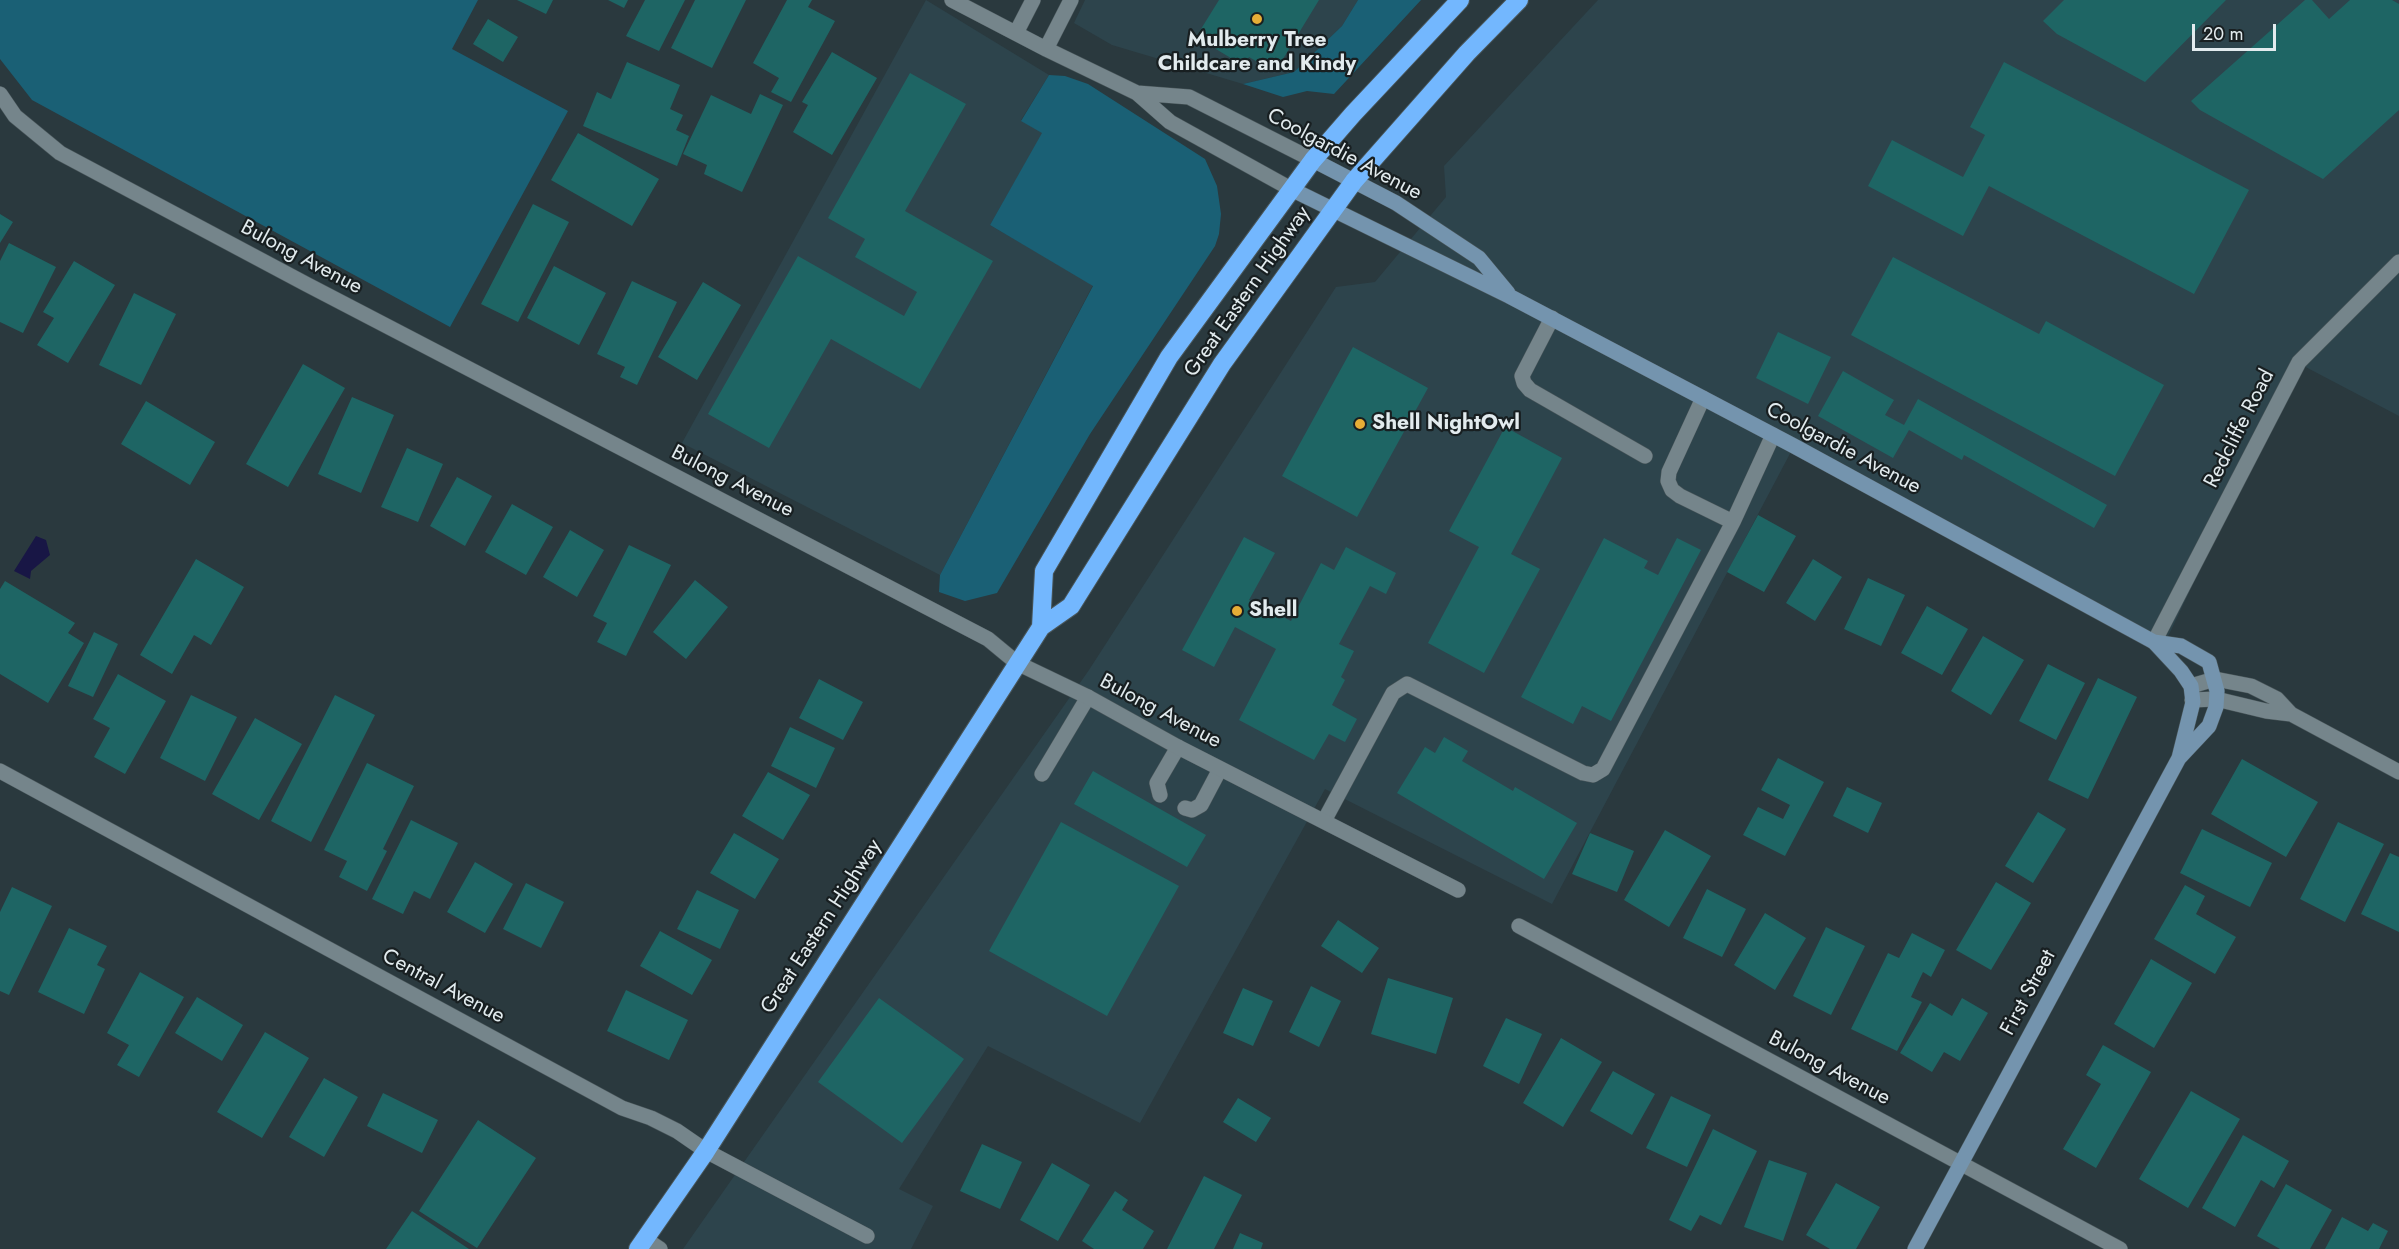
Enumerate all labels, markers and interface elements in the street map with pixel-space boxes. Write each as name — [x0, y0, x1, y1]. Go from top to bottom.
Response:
marker: Mulberry Tree Childcare and Kindy — [1250, 12, 1264, 26]
scale bar — [2195, 12, 2279, 50]
text: 20 m — [2203, 21, 2243, 47]
place label: Mulberry Tree Childcare and Kindy — [1158, 28, 1356, 78]
street label: Coolgardie Avenue — [1262, 104, 1426, 206]
street label: Great Eastern Highway — [1180, 202, 1316, 382]
street label: Bulong Avenue — [236, 215, 366, 301]
street label: Redcliffe Road — [2199, 366, 2281, 492]
street label: Coolgardie Avenue — [1761, 398, 1925, 500]
place label: Shell NightOwl — [1372, 411, 1520, 437]
marker: Shell NightOwl — [1353, 417, 1367, 431]
street label: Bulong Avenue — [667, 440, 797, 524]
place label: Shell — [1249, 598, 1297, 624]
marker: Shell — [1230, 604, 1244, 618]
street label: Bulong Avenue — [1095, 669, 1225, 755]
street label: Great Eastern Highway — [756, 835, 888, 1019]
street label: Central Avenue — [377, 944, 509, 1030]
street label: First Street — [1996, 946, 2062, 1040]
street label: Bulong Avenue — [1764, 1026, 1894, 1112]

